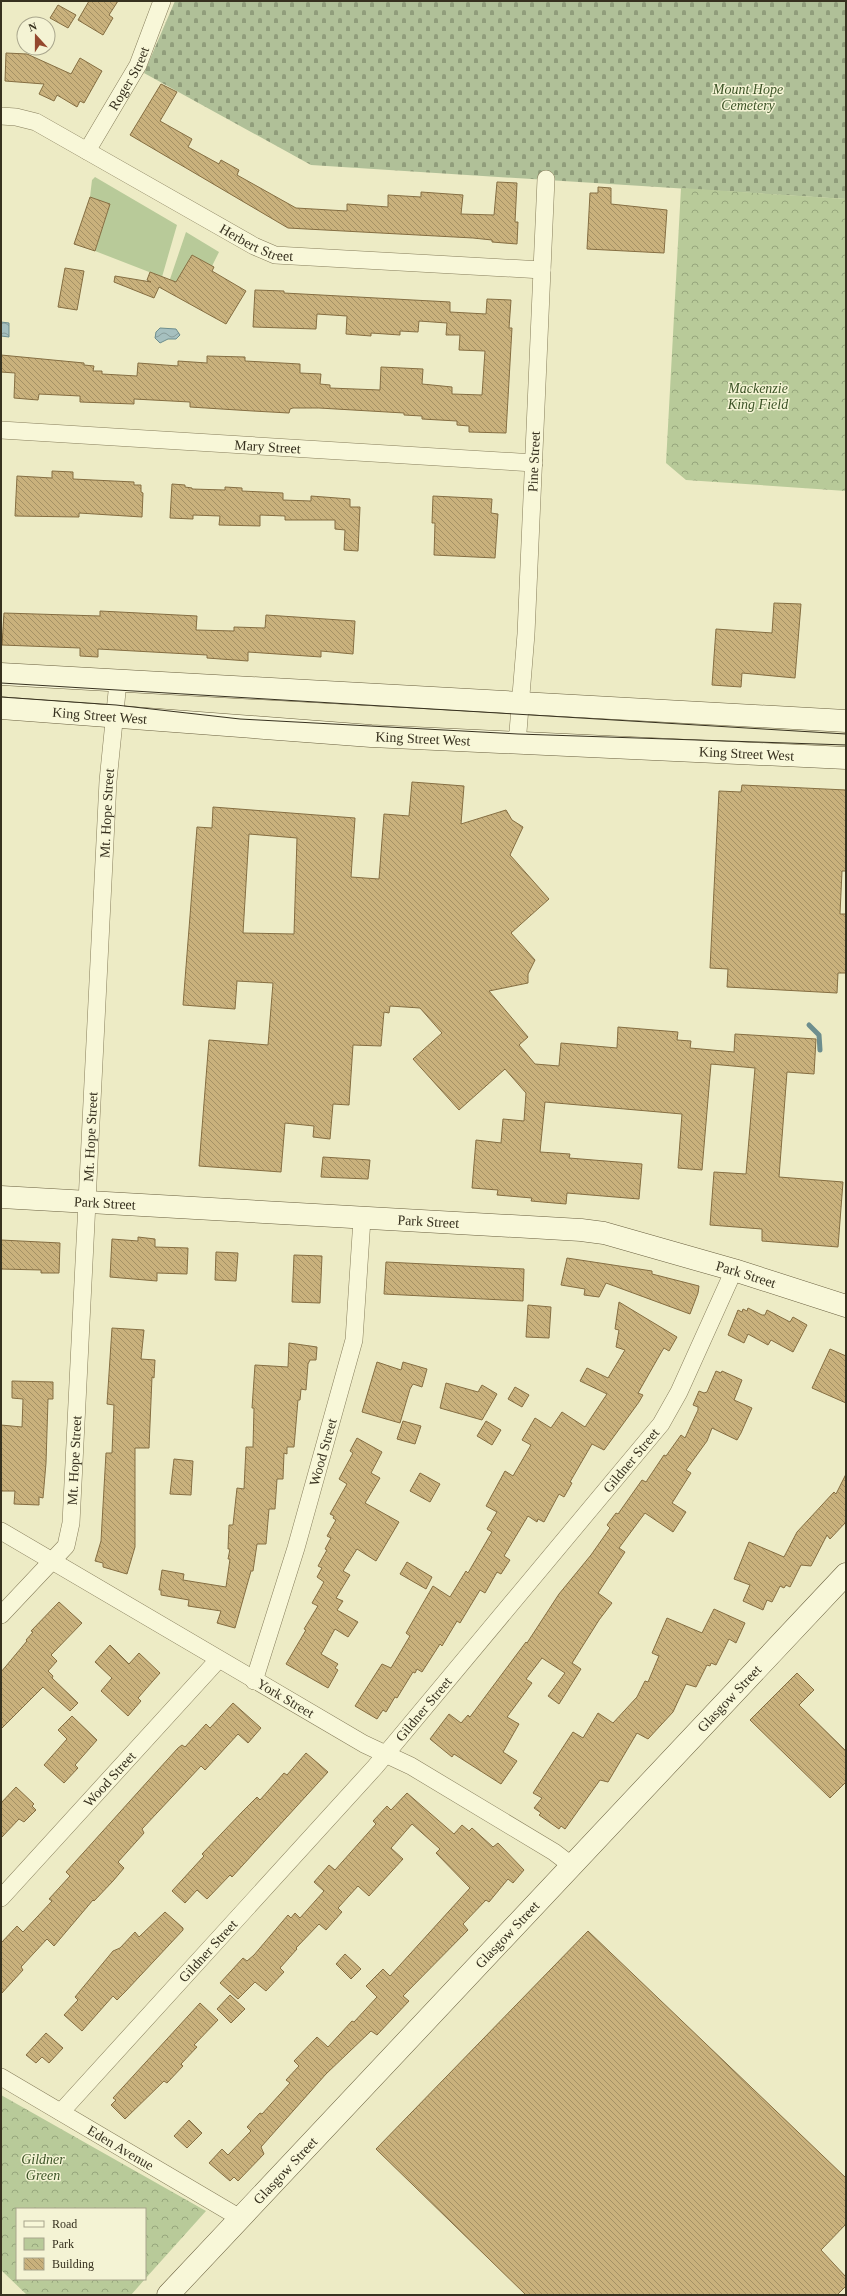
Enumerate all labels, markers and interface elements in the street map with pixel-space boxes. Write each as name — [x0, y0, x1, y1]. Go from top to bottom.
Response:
north arrow — [16, 16, 56, 56]
text: N — [27, 20, 38, 34]
street label: Roger Street — [105, 44, 152, 113]
park label: Mount Hope Cemetery — [712, 82, 783, 113]
street label: Herbert Street — [217, 221, 294, 264]
park label: Mackenzie King Field — [727, 381, 789, 412]
street label: Pine Street — [525, 431, 542, 492]
street label: Mary Street — [234, 437, 301, 456]
street label: King Street West — [52, 704, 148, 727]
street label: King Street West — [375, 729, 471, 748]
street label: King Street West — [699, 744, 794, 763]
street label: Mt. Hope Street — [97, 768, 117, 858]
street label: Mt. Hope Street — [81, 1091, 100, 1182]
street label: Park Street — [74, 1194, 136, 1212]
street label: Park Street — [397, 1212, 460, 1231]
street label: Park Street — [714, 1258, 778, 1291]
street label: Mt. Hope Street — [64, 1415, 84, 1506]
street label: Wood Street — [306, 1417, 339, 1488]
street label: Gildner Street — [600, 1425, 662, 1495]
street label: Glasgow Street — [694, 1662, 764, 1735]
street label: Gildner Street — [392, 1674, 454, 1744]
street label: York Street — [254, 1675, 317, 1721]
street label: Wood Street — [81, 1748, 138, 1810]
street label: Glasgow Street — [472, 1898, 542, 1971]
street label: Gildner Street — [176, 1916, 240, 1985]
street label: Eden Avenue — [85, 2122, 156, 2173]
street label: Glasgow Street — [250, 2134, 320, 2207]
park label: Gildner Green — [21, 2152, 65, 2183]
legend — [16, 2208, 146, 2280]
text: Road — [52, 2217, 77, 2231]
text: Park — [52, 2237, 74, 2251]
text: Building — [52, 2257, 94, 2271]

